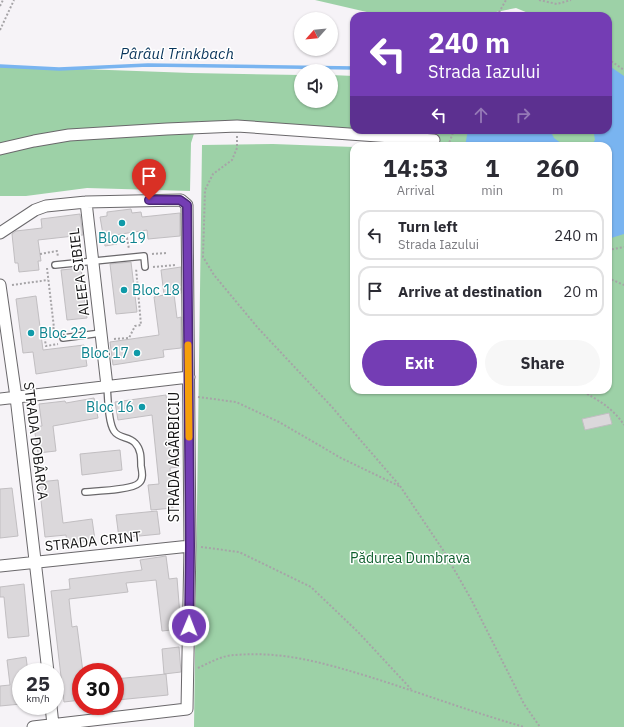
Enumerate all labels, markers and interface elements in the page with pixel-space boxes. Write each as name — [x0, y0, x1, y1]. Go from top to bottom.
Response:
north arrow — [294, 12, 338, 56]
map controls — [294, 12, 338, 108]
text: 240 m — [428, 24, 510, 61]
icon: left — [362, 28, 414, 80]
water label: Pârâul Trinkbach — [120, 44, 234, 63]
text: Strada Iazului — [428, 60, 540, 83]
button: sound — [294, 64, 338, 108]
icon: left — [428, 104, 450, 126]
icon: ahead — [470, 104, 492, 126]
icon: right — [512, 104, 534, 126]
text: 14:53 — [383, 152, 448, 184]
text: 1 — [485, 152, 499, 184]
text: 260 — [536, 152, 579, 184]
pin — [132, 159, 166, 200]
icon: arrive — [138, 165, 160, 187]
text: Arrival — [397, 182, 435, 199]
text: min — [481, 182, 503, 199]
text: m — [552, 182, 563, 199]
text: Turn left — [398, 217, 458, 236]
marker: Bloc 19 — [117, 218, 127, 228]
icon: left — [364, 224, 386, 246]
text: 240 m — [554, 226, 598, 245]
street label: ALEEA SIBIEL — [65, 227, 93, 317]
place label: Bloc 19 — [98, 229, 146, 247]
text: Strada Iazului — [398, 236, 479, 253]
icon: arrive — [364, 280, 386, 302]
place label: Bloc 18 — [132, 281, 180, 299]
text: Arrive at destination — [398, 282, 542, 301]
text: 20 m — [563, 282, 598, 301]
marker: Bloc 18 — [119, 285, 129, 295]
place label: Bloc 22 — [39, 324, 87, 342]
marker: Bloc 22 — [26, 328, 36, 338]
button: Exit — [362, 340, 477, 386]
button: Share — [485, 340, 600, 386]
place label: Bloc 17 — [81, 344, 129, 362]
marker: Bloc 17 — [132, 348, 142, 358]
street label: STRADA DOBÂRCA — [20, 381, 52, 501]
street label: STRADA AGÂRBICIU — [165, 392, 183, 522]
place label: Bloc 16 — [86, 398, 134, 416]
marker: Bloc 16 — [137, 402, 147, 412]
street label: STRADA CRINT — [44, 527, 142, 555]
park label: Pădurea Dumbrava — [350, 549, 470, 567]
position arrow — [168, 605, 210, 647]
speed limit sign: 30 — [72, 663, 124, 715]
text: 25 — [26, 670, 50, 697]
text: km/h — [26, 692, 50, 705]

